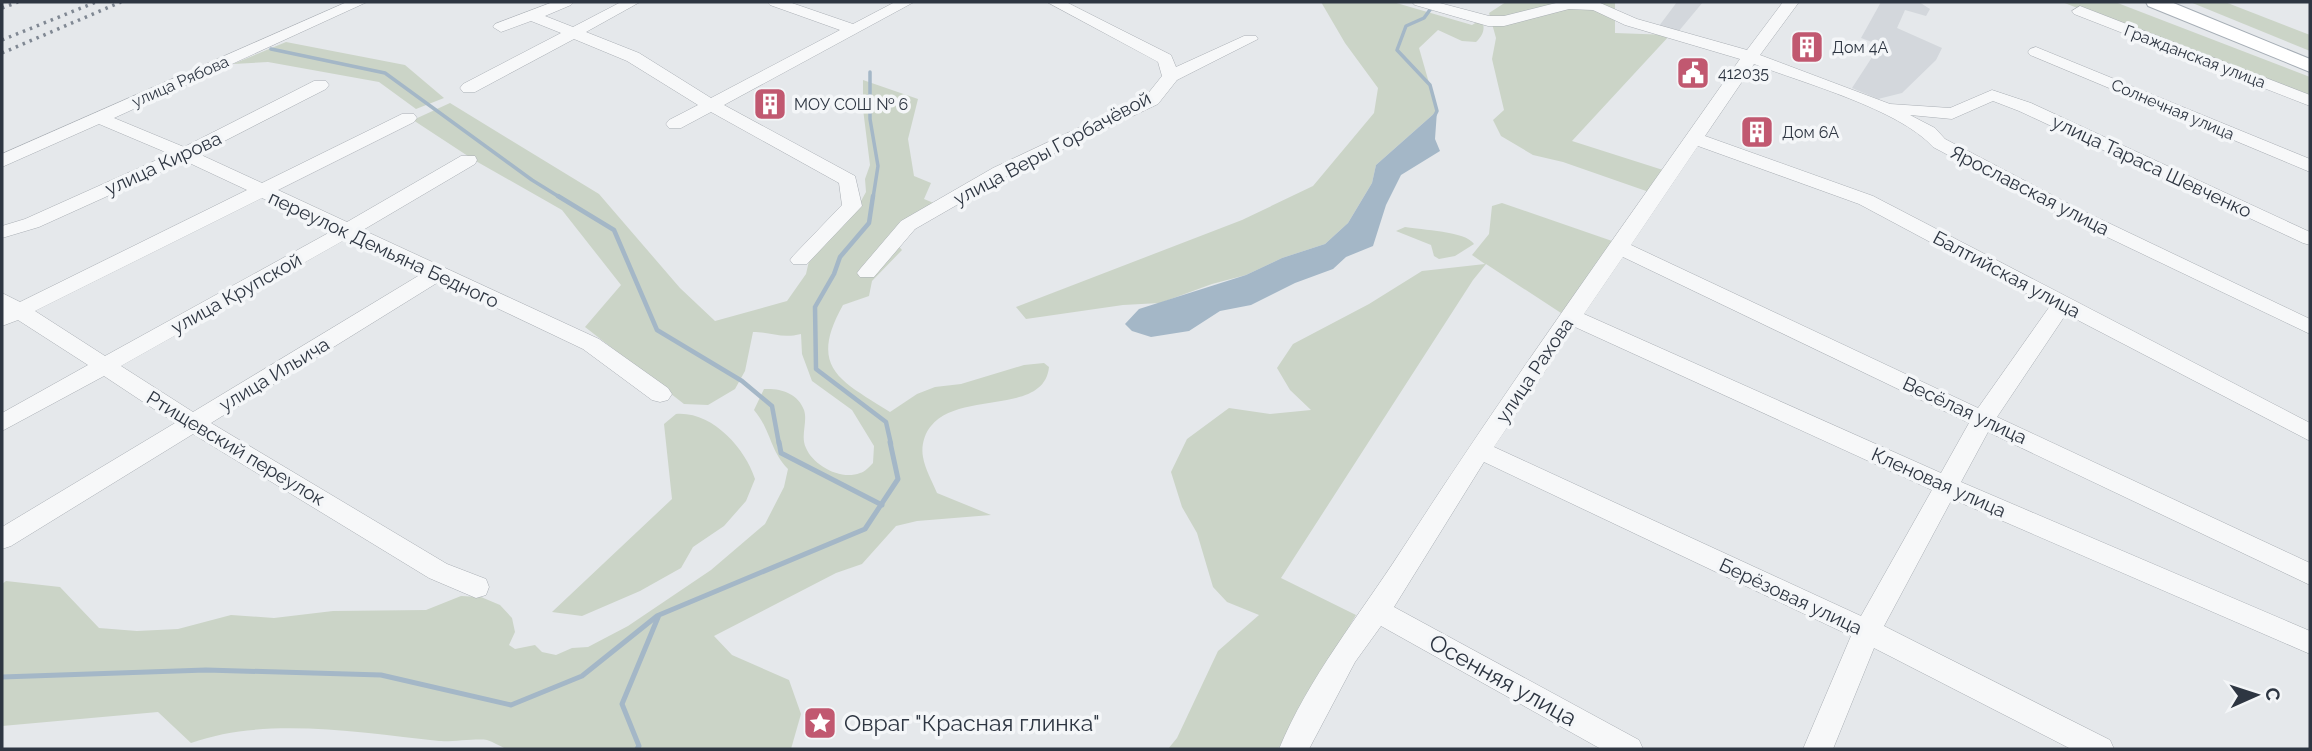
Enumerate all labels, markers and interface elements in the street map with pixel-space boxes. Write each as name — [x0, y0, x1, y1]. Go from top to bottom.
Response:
street label: Гражданская улица — [2121, 21, 2268, 92]
building icon: Дом 4А — [1788, 28, 1826, 66]
place label: Дом 4А — [1832, 38, 1889, 57]
street label: улица Рябова — [129, 52, 232, 111]
public building icon: 412035 — [1674, 54, 1712, 92]
place label: 412035 — [1718, 64, 1769, 83]
street label: Солнечная улица — [2108, 75, 2237, 144]
building icon: МОУ СОШ № 6 — [751, 85, 789, 123]
street label: улица Веры Горбачёвой — [950, 87, 1154, 209]
place label: МОУ СОШ № 6 — [794, 95, 908, 114]
street label: улица Тараса Шевченко — [2049, 110, 2255, 222]
building icon: Дом 6А — [1738, 113, 1776, 151]
place label: Дом 6А — [1782, 123, 1839, 142]
street label: улица Кирова — [101, 127, 225, 199]
street label: Ярославская улица — [1947, 140, 2113, 240]
street label: переулок Демьяна Бедного — [265, 186, 503, 312]
street label: Балтийская улица — [1930, 226, 2084, 322]
street label: улица Крупской — [167, 248, 305, 338]
street label: улица Рахова — [1491, 313, 1577, 427]
street label: улица Ильича — [215, 332, 333, 416]
street label: Весёлая улица — [1899, 372, 2031, 448]
street label: Ртищевский переулок — [143, 386, 329, 510]
street label: Кленовая улица — [1868, 442, 2010, 522]
street label: Берёзовая улица — [1716, 553, 1866, 639]
street label: Осенняя улица — [1425, 628, 1582, 731]
north arrow — [2221, 660, 2291, 730]
text: С — [2262, 687, 2284, 701]
place icon: Овраг "Красная глинка" — [801, 704, 839, 742]
place label: Овраг "Красная глинка" — [844, 709, 1100, 736]

